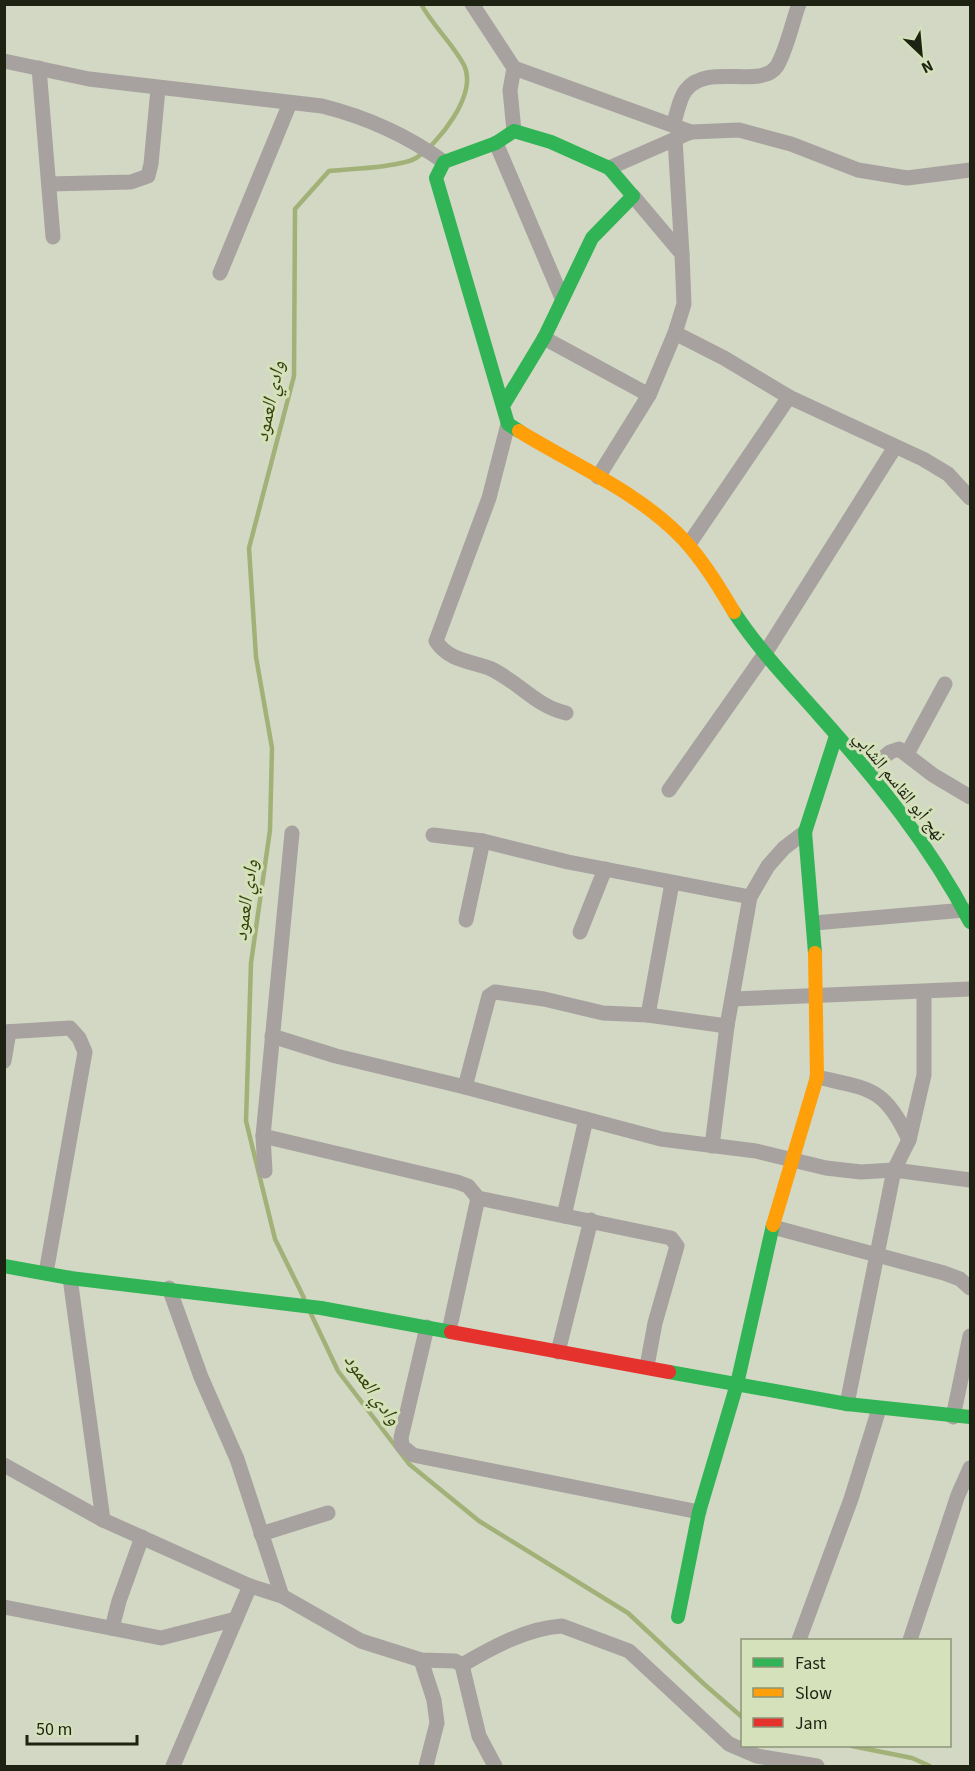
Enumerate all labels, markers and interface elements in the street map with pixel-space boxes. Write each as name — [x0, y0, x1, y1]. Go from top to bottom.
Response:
north arrow — [891, 24, 951, 84]
text: N — [918, 54, 937, 79]
water label: وادي العمود — [248, 358, 293, 444]
street label: نهج أبو القاسم الشابي — [846, 726, 952, 848]
water label: وادي العمود — [226, 858, 267, 943]
water label: وادي العمود — [336, 1348, 407, 1432]
legend — [741, 1639, 951, 1747]
text: Fast — [795, 1651, 826, 1676]
text: Slow — [795, 1681, 832, 1706]
scale bar — [27, 1708, 136, 1746]
text: Jam — [795, 1711, 828, 1736]
text: 50 m — [36, 1717, 72, 1742]

